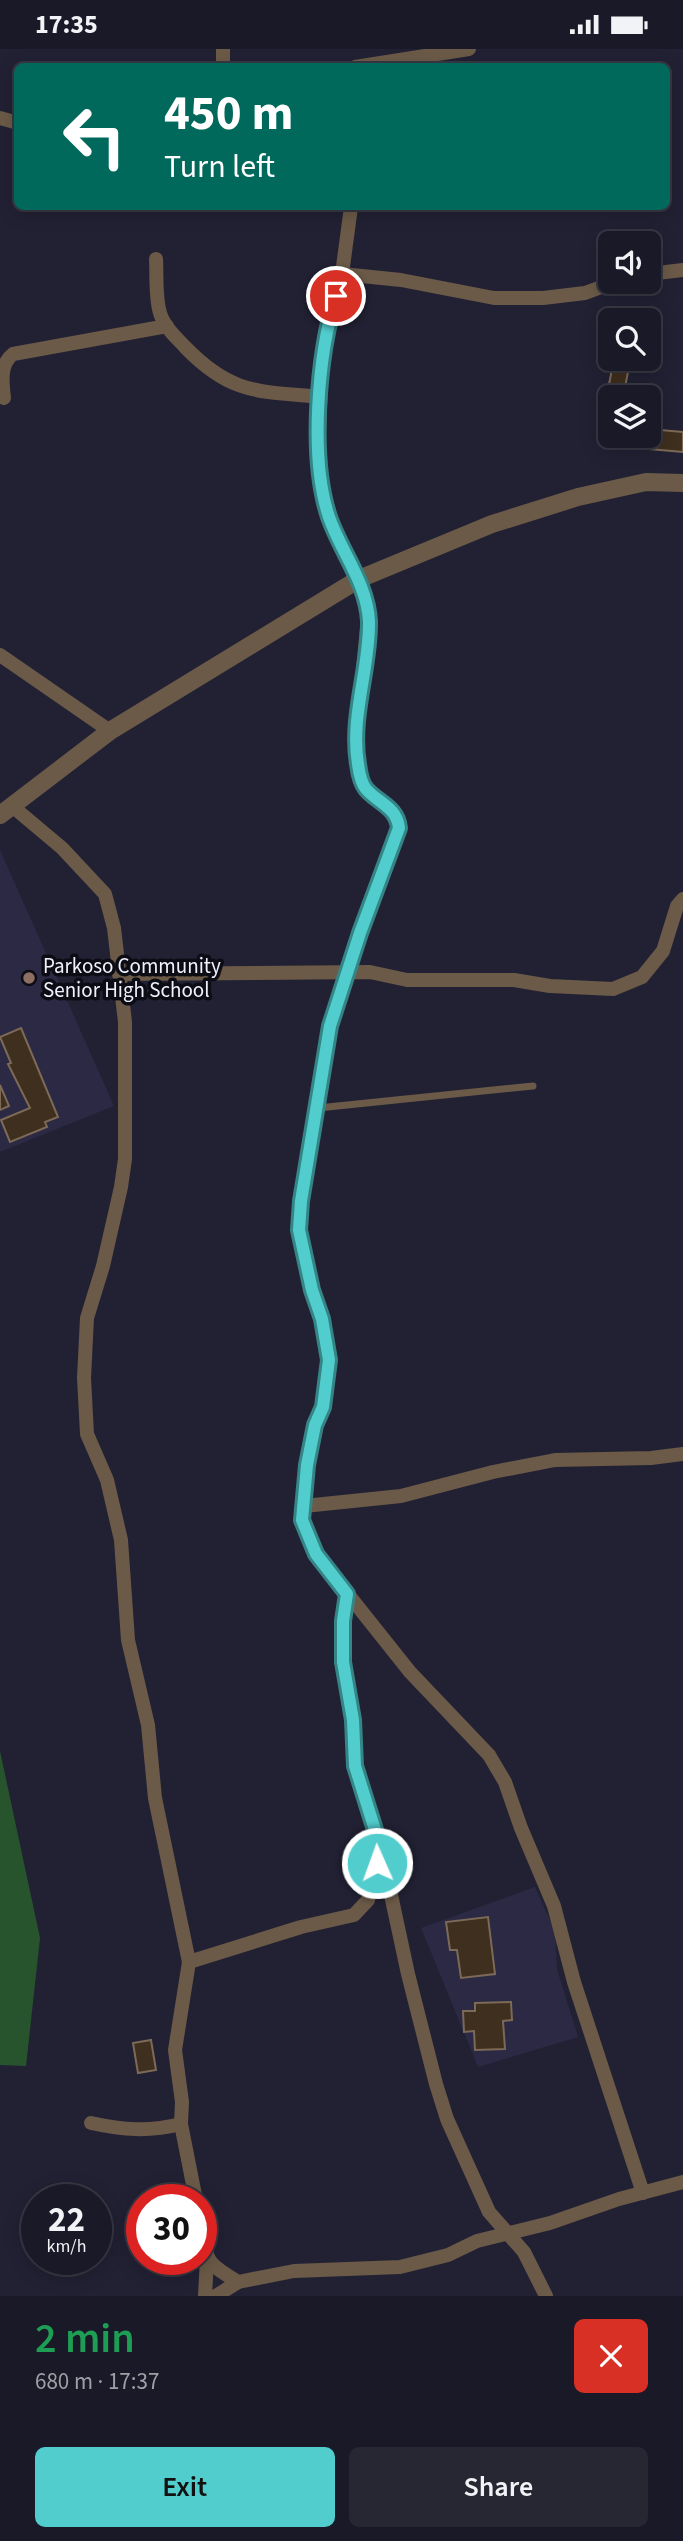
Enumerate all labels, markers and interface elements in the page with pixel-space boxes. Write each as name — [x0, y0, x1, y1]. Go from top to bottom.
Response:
text: 17:35 — [35, 6, 98, 43]
text: 450 m — [164, 79, 293, 149]
icon: left — [49, 91, 140, 182]
text: Turn left — [164, 144, 275, 190]
map controls — [598, 231, 661, 448]
button: sound — [598, 231, 661, 294]
pin — [306, 266, 366, 326]
icon: arrive — [317, 277, 355, 315]
button: search — [598, 308, 661, 371]
button: layers — [598, 385, 661, 448]
place label: Parkoso Community Senior High School — [43, 951, 221, 1005]
marker: Parkoso Community Senior High School — [21, 970, 37, 986]
position arrow — [340, 1826, 414, 1900]
speed limit sign: 30 — [126, 2184, 217, 2275]
text: 22 — [48, 2195, 85, 2245]
text: km/h — [47, 2234, 86, 2259]
text: 2 min — [35, 2309, 135, 2369]
button: close — [574, 2319, 648, 2393]
text: 680 m · 17:37 — [35, 2365, 159, 2398]
button: Exit — [35, 2447, 335, 2527]
button: Share — [349, 2447, 648, 2527]

